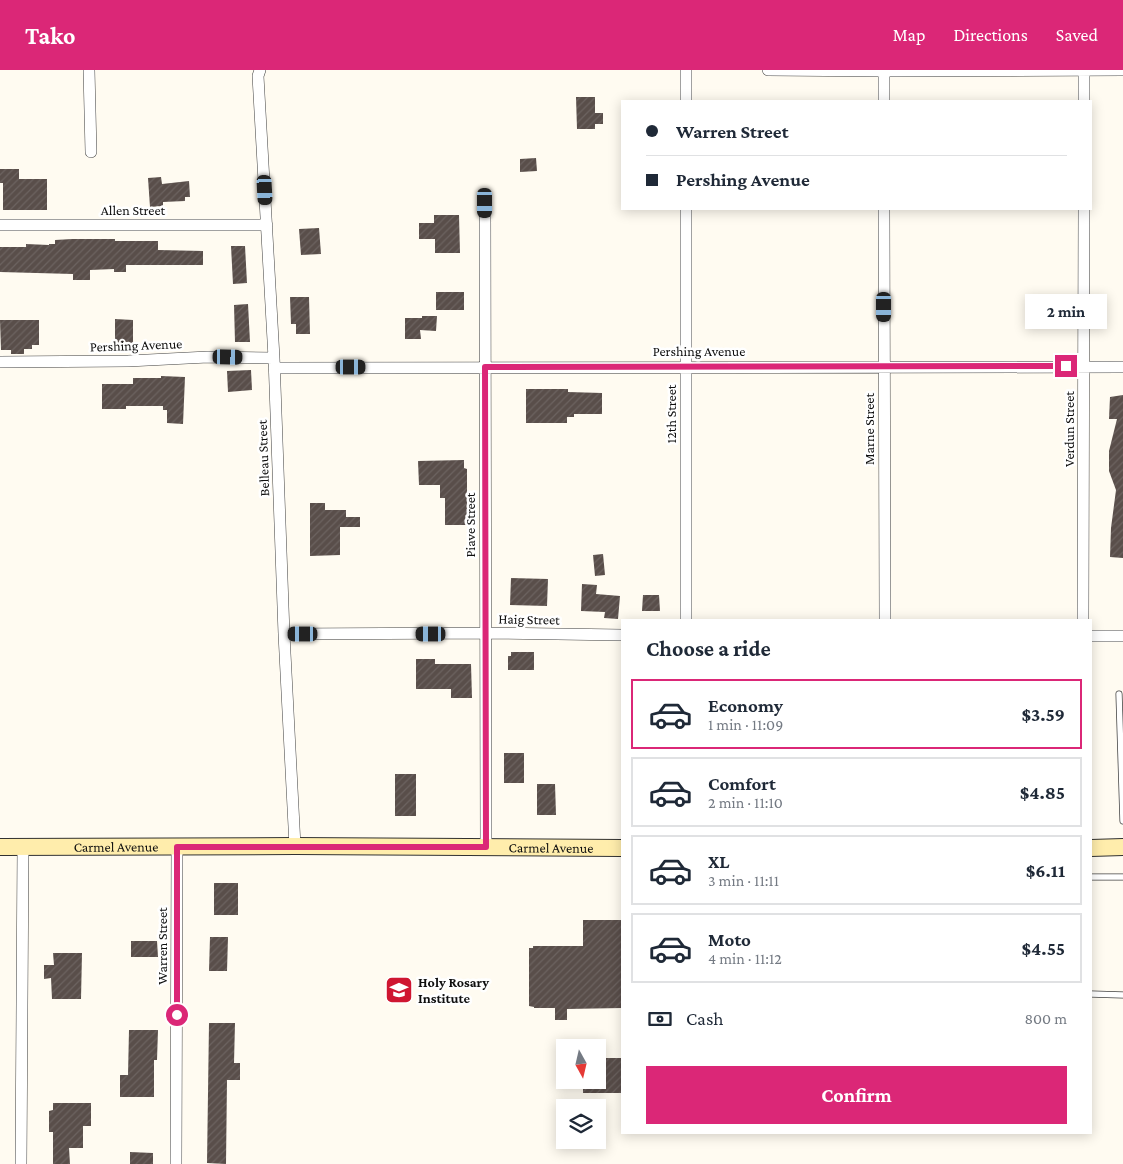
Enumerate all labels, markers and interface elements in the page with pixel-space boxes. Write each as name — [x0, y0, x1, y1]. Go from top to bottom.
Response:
text: Tako — [25, 22, 75, 49]
text: Map — [893, 25, 925, 45]
text: Directions — [953, 25, 1028, 45]
text: Saved — [1056, 25, 1098, 45]
text: Warren Street — [676, 121, 789, 142]
text: Pershing Avenue — [676, 169, 810, 190]
car — [256, 175, 273, 205]
car — [477, 188, 492, 218]
street label: Allen Street — [101, 202, 166, 218]
car — [876, 292, 891, 322]
callout: 2 min — [1025, 294, 1107, 328]
text: 2 min — [1047, 303, 1085, 320]
street label: Pershing Avenue — [89, 335, 183, 355]
street label: Pershing Avenue — [653, 343, 745, 359]
car — [212, 349, 243, 365]
route end — [1055, 355, 1077, 377]
car — [336, 360, 366, 375]
street label: 12th Street — [663, 384, 679, 443]
street label: Verdun Street — [1061, 391, 1077, 467]
street label: Marne Street — [861, 393, 877, 465]
street label: Belleau Street — [254, 419, 272, 497]
street label: Piave Street — [462, 492, 478, 558]
street label: Haig Street — [498, 610, 560, 628]
car — [288, 627, 318, 642]
car — [416, 627, 446, 642]
text: Choose a ride — [646, 636, 771, 661]
icon: car — [648, 692, 693, 737]
text: Economy — [708, 695, 783, 716]
text: $3.59 — [1022, 704, 1065, 725]
text: 1 min · 11:09 — [708, 716, 783, 733]
icon: car — [648, 770, 693, 815]
text: Comfort — [708, 773, 776, 794]
text: $4.85 — [1020, 782, 1065, 803]
text: 2 min · 11:10 — [708, 794, 783, 811]
street label: Carmel Avenue — [74, 838, 158, 855]
street label: Carmel Avenue — [509, 839, 593, 856]
icon: car — [648, 848, 693, 893]
text: XL — [708, 851, 730, 872]
text: $6.11 — [1026, 860, 1065, 881]
text: 3 min · 11:11 — [708, 872, 779, 889]
street label: Warren Street — [154, 907, 170, 985]
icon: car — [648, 926, 693, 971]
text: Moto — [708, 929, 751, 950]
text: $4.55 — [1022, 938, 1065, 959]
text: 4 min · 11:12 — [708, 950, 782, 967]
place label: Holy Rosary Institute — [418, 974, 489, 1006]
school or university icon: Holy Rosary Institute — [384, 975, 414, 1005]
route start — [166, 1004, 188, 1026]
icon: cash — [646, 1005, 674, 1033]
text: Cash — [686, 1008, 724, 1029]
text: 800 m — [1024, 1010, 1067, 1027]
north arrow — [556, 1039, 606, 1089]
map controls — [556, 1039, 606, 1149]
button: Confirm — [646, 1066, 1067, 1124]
button: layers — [556, 1099, 606, 1149]

